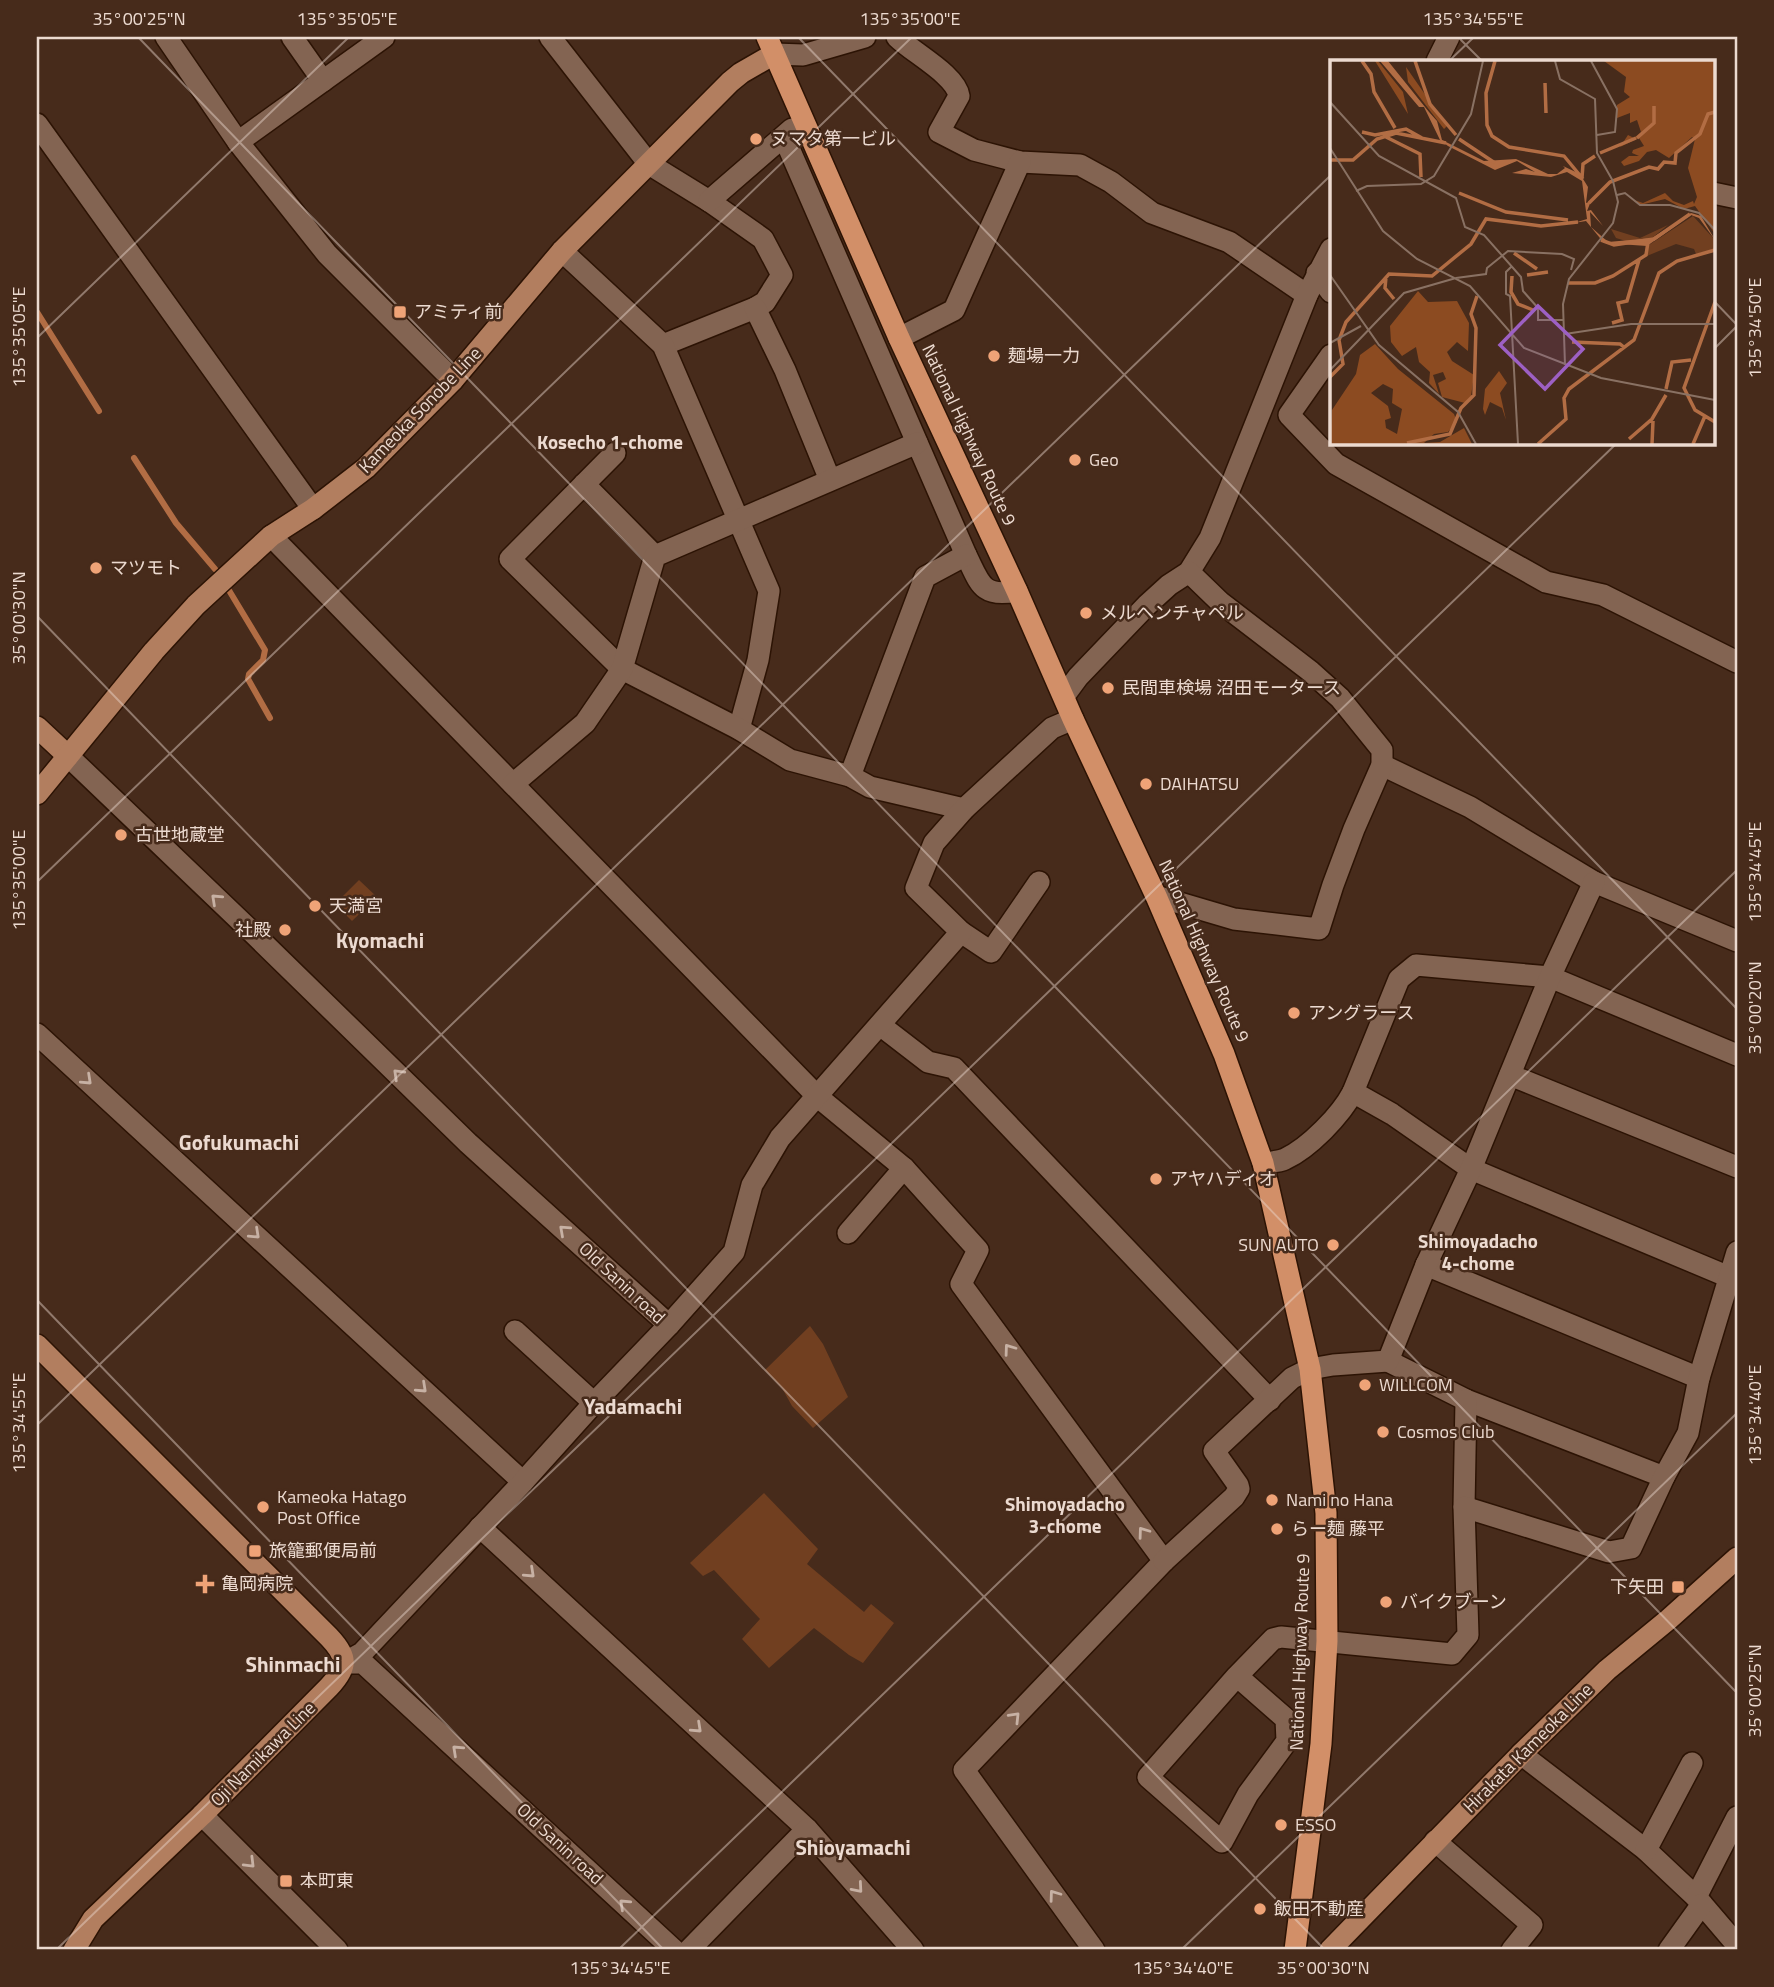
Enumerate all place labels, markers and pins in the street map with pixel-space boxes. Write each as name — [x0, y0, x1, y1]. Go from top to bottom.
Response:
place label: ヌマタ第一ビル — [770, 125, 896, 152]
marker: ヌマタ第一ビル — [748, 131, 764, 147]
place label: アミティ前 — [414, 298, 503, 325]
marker: アミティ前 — [392, 304, 408, 320]
place label: 麺場一力 — [1008, 342, 1080, 369]
marker: 麺場一力 — [986, 348, 1002, 364]
place label: Geo — [1089, 446, 1119, 473]
marker: Geo — [1067, 452, 1083, 468]
place label: マツモト — [110, 554, 182, 581]
marker: マツモト — [88, 560, 104, 576]
place label: メルヘンチャペル — [1100, 599, 1244, 626]
marker: メルヘンチャペル — [1078, 605, 1094, 621]
place label: 民間車検場 沼田モータース — [1122, 674, 1341, 701]
marker: 民間車検場 沼田モータース — [1100, 680, 1116, 696]
place label: DAIHATSU — [1160, 770, 1239, 797]
marker: DAIHATSU — [1138, 776, 1154, 792]
place label: 古世地蔵堂 — [135, 821, 225, 848]
marker: 古世地蔵堂 — [113, 827, 129, 843]
place label: 天満宮 — [329, 892, 383, 919]
marker: 天満宮 — [307, 898, 323, 914]
place label: 社殿 — [235, 916, 271, 943]
marker: 社殿 — [277, 922, 293, 938]
place label: アングラース — [1308, 999, 1414, 1026]
marker: アングラース — [1286, 1005, 1302, 1021]
place label: アヤハディオ — [1170, 1165, 1276, 1192]
marker: アヤハディオ — [1148, 1171, 1164, 1187]
place label: SUN AUTO — [1238, 1231, 1319, 1258]
marker: SUN AUTO — [1325, 1237, 1341, 1253]
place label: WILLCOM — [1379, 1371, 1453, 1398]
marker: WILLCOM — [1357, 1377, 1373, 1393]
place label: Cosmos Club — [1397, 1418, 1494, 1445]
marker: Cosmos Club — [1375, 1424, 1391, 1440]
place label: Kameoka Hatago Post Office — [277, 1483, 407, 1531]
place label: Nami no Hana — [1286, 1486, 1393, 1513]
marker: Nami no Hana — [1264, 1492, 1280, 1508]
marker: Kameoka Hatago Post Office — [255, 1499, 271, 1515]
place label: らー麺 藤平 — [1291, 1515, 1385, 1542]
marker: らー麺 藤平 — [1269, 1521, 1285, 1537]
place label: 旅籠郵便局前 — [269, 1537, 377, 1564]
marker: 旅籠郵便局前 — [247, 1543, 263, 1559]
place label: 亀岡病院 — [221, 1570, 293, 1597]
place label: 下矢田 — [1610, 1573, 1664, 1600]
marker: 亀岡病院 — [195, 1574, 215, 1594]
marker: 下矢田 — [1670, 1579, 1686, 1595]
place label: バイクブーン — [1400, 1588, 1507, 1615]
marker: バイクブーン — [1378, 1594, 1394, 1610]
place label: ESSO — [1295, 1811, 1336, 1838]
marker: ESSO — [1273, 1817, 1289, 1833]
place label: 本町東 — [300, 1867, 354, 1894]
marker: 本町東 — [278, 1873, 294, 1889]
place label: 飯田不動産 — [1274, 1895, 1364, 1922]
marker: 飯田不動産 — [1252, 1901, 1268, 1917]

